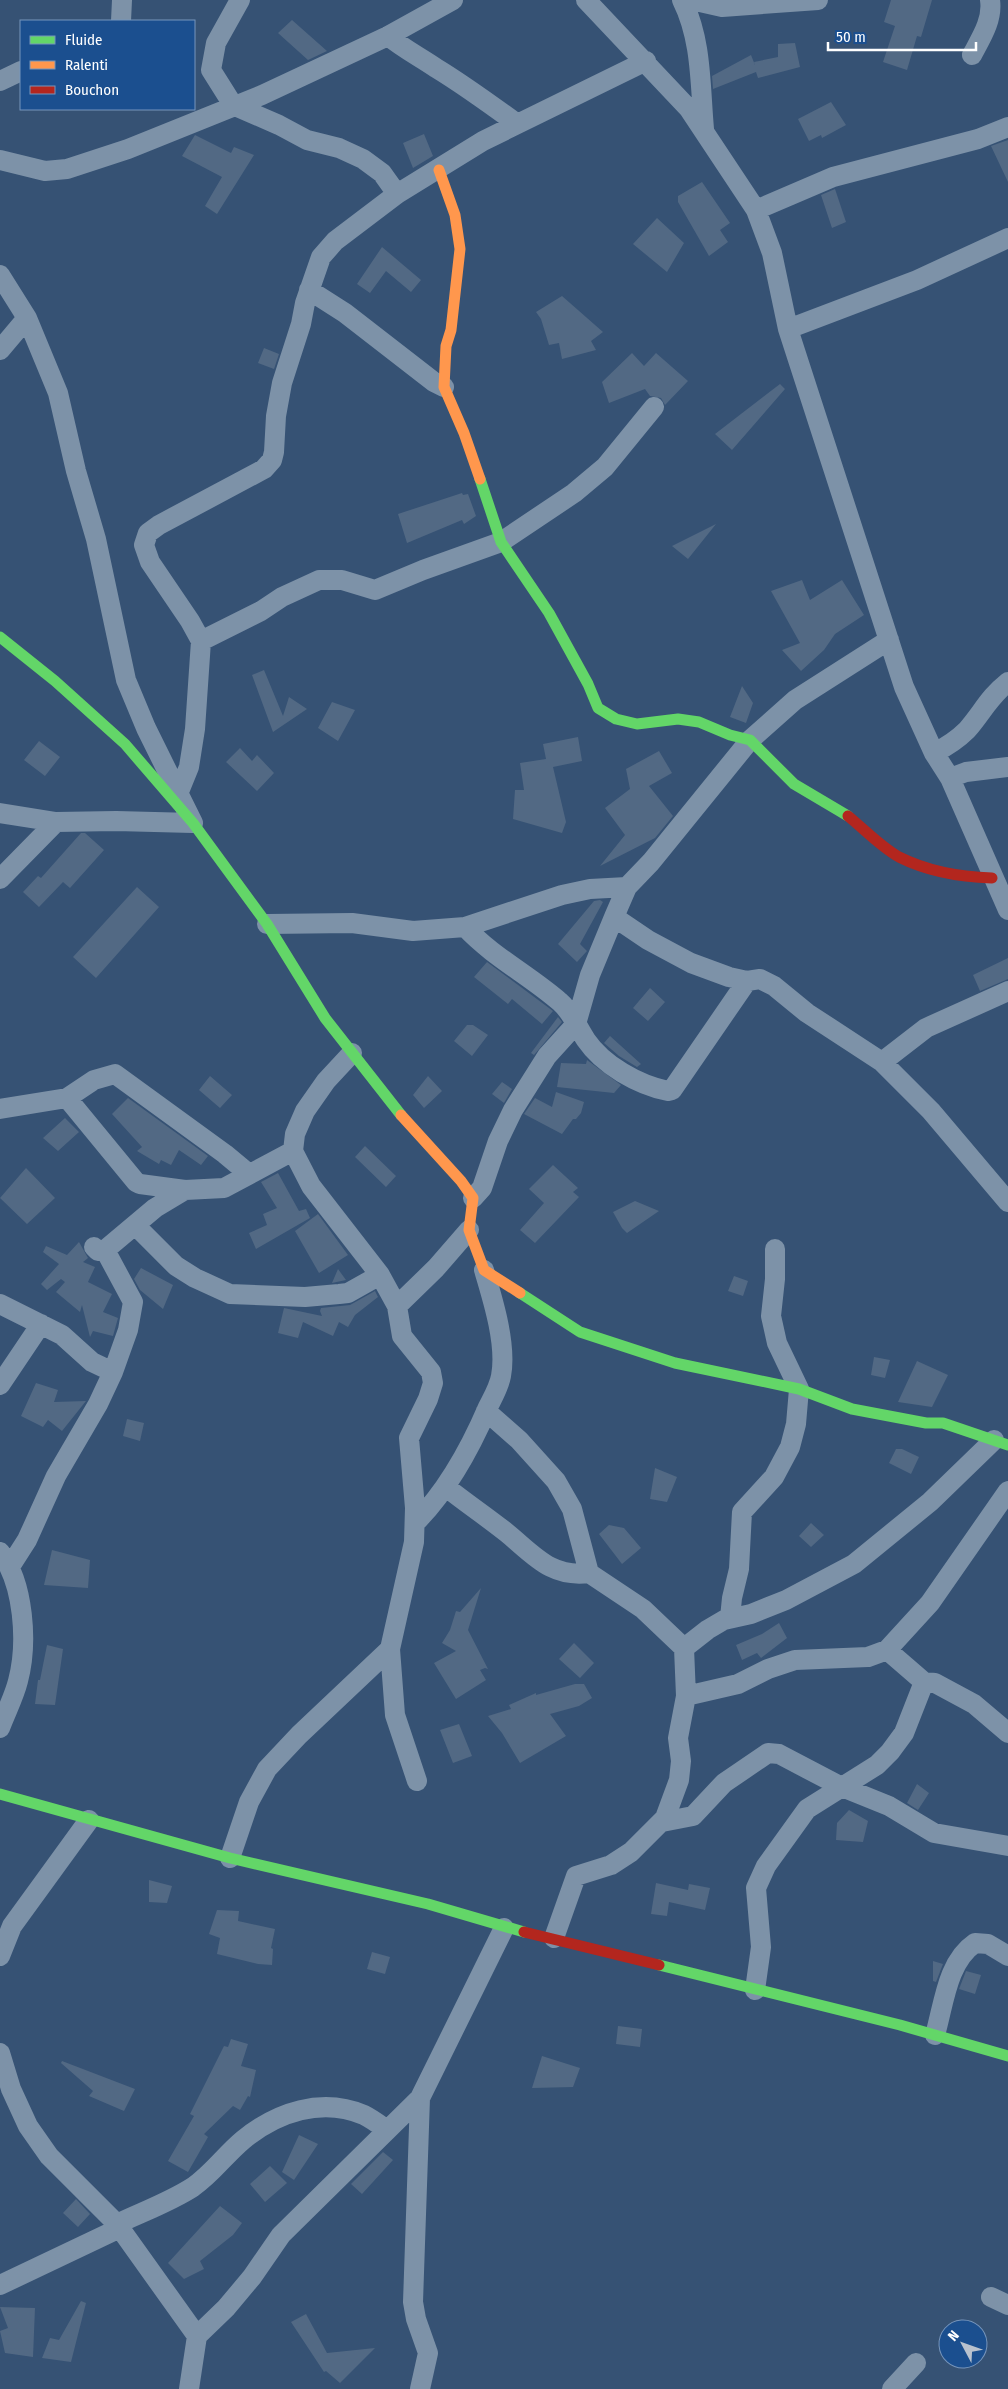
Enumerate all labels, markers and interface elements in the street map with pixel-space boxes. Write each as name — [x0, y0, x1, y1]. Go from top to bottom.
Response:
legend — [20, 20, 195, 110]
scale bar — [828, 20, 976, 52]
text: 50 m — [836, 28, 866, 46]
text: Fluide — [65, 31, 102, 49]
text: Ralenti — [65, 56, 108, 74]
text: Bouchon — [65, 81, 119, 99]
north arrow — [938, 2319, 988, 2369]
text: N — [944, 2327, 963, 2345]

